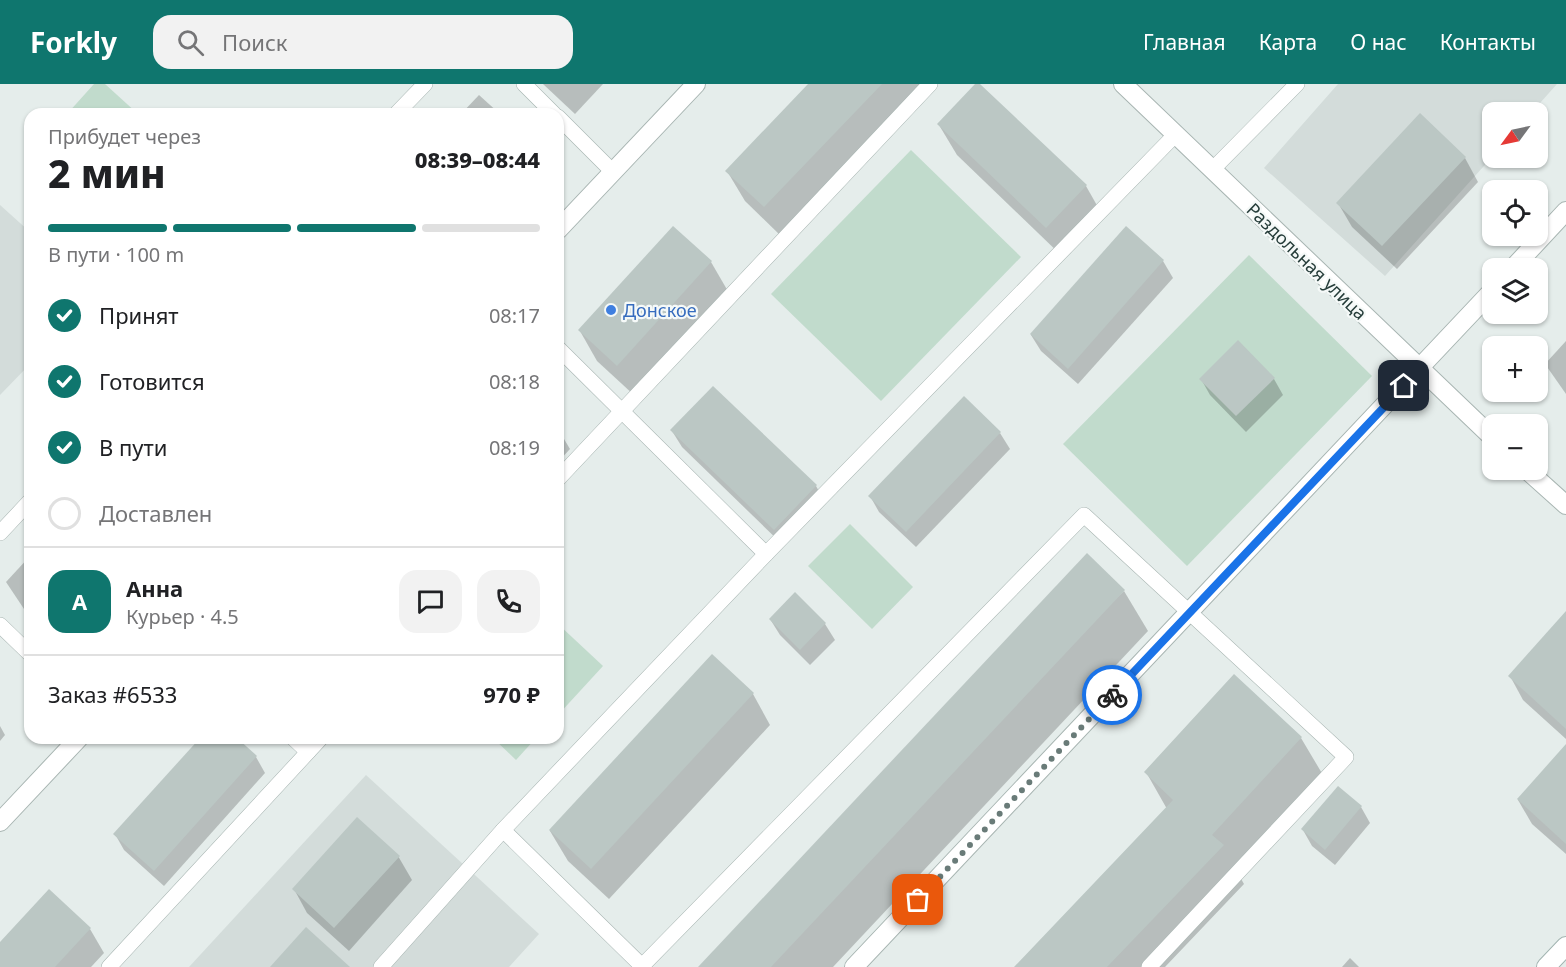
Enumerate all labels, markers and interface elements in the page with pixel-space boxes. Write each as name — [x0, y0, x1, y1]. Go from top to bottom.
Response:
search box — [153, 15, 573, 69]
text: Forkly — [30, 23, 117, 61]
icon: search — [174, 26, 207, 59]
text: Поиск — [222, 27, 287, 57]
text: Главная — [1143, 28, 1226, 56]
text: Карта — [1259, 28, 1317, 56]
text: О нас — [1350, 28, 1407, 56]
text: Контакты — [1440, 28, 1536, 56]
north arrow — [1482, 102, 1548, 168]
map controls — [1482, 102, 1548, 480]
text: Прибудет через — [48, 123, 201, 150]
text: 08:39–08:44 — [415, 144, 540, 174]
text: 2 мин — [48, 146, 166, 199]
button: locate — [1482, 180, 1548, 246]
street label: Раздольная улица — [1242, 197, 1372, 325]
text: В пути · 100 m — [48, 241, 184, 268]
button: layers — [1482, 258, 1548, 324]
place label: Донское — [623, 298, 697, 322]
icon: check — [48, 299, 81, 332]
text: Принят — [99, 300, 179, 330]
text: 08:17 — [489, 302, 540, 329]
marker: Донское — [604, 303, 618, 317]
button: + — [1482, 336, 1548, 402]
pin — [1378, 360, 1429, 411]
icon: check — [48, 365, 81, 398]
text: Готовится — [99, 366, 205, 396]
text: 08:18 — [489, 368, 540, 395]
icon: home — [1387, 369, 1420, 402]
button: − — [1482, 414, 1548, 480]
icon: check — [48, 431, 81, 464]
text: В пути — [99, 432, 167, 462]
text: 08:19 — [489, 434, 540, 461]
text: Доставлен — [99, 498, 212, 528]
button: chat — [399, 570, 462, 633]
button: phone — [477, 570, 540, 633]
text: Анна — [126, 573, 183, 603]
text: А — [72, 586, 87, 616]
text: Курьер · 4.5 — [126, 603, 239, 630]
courier — [1082, 665, 1142, 725]
text: Заказ #6533 — [48, 679, 177, 709]
text: 970 ₽ — [483, 679, 540, 709]
icon: bike — [1096, 679, 1129, 712]
pin — [892, 874, 943, 925]
icon: bag — [901, 883, 934, 916]

